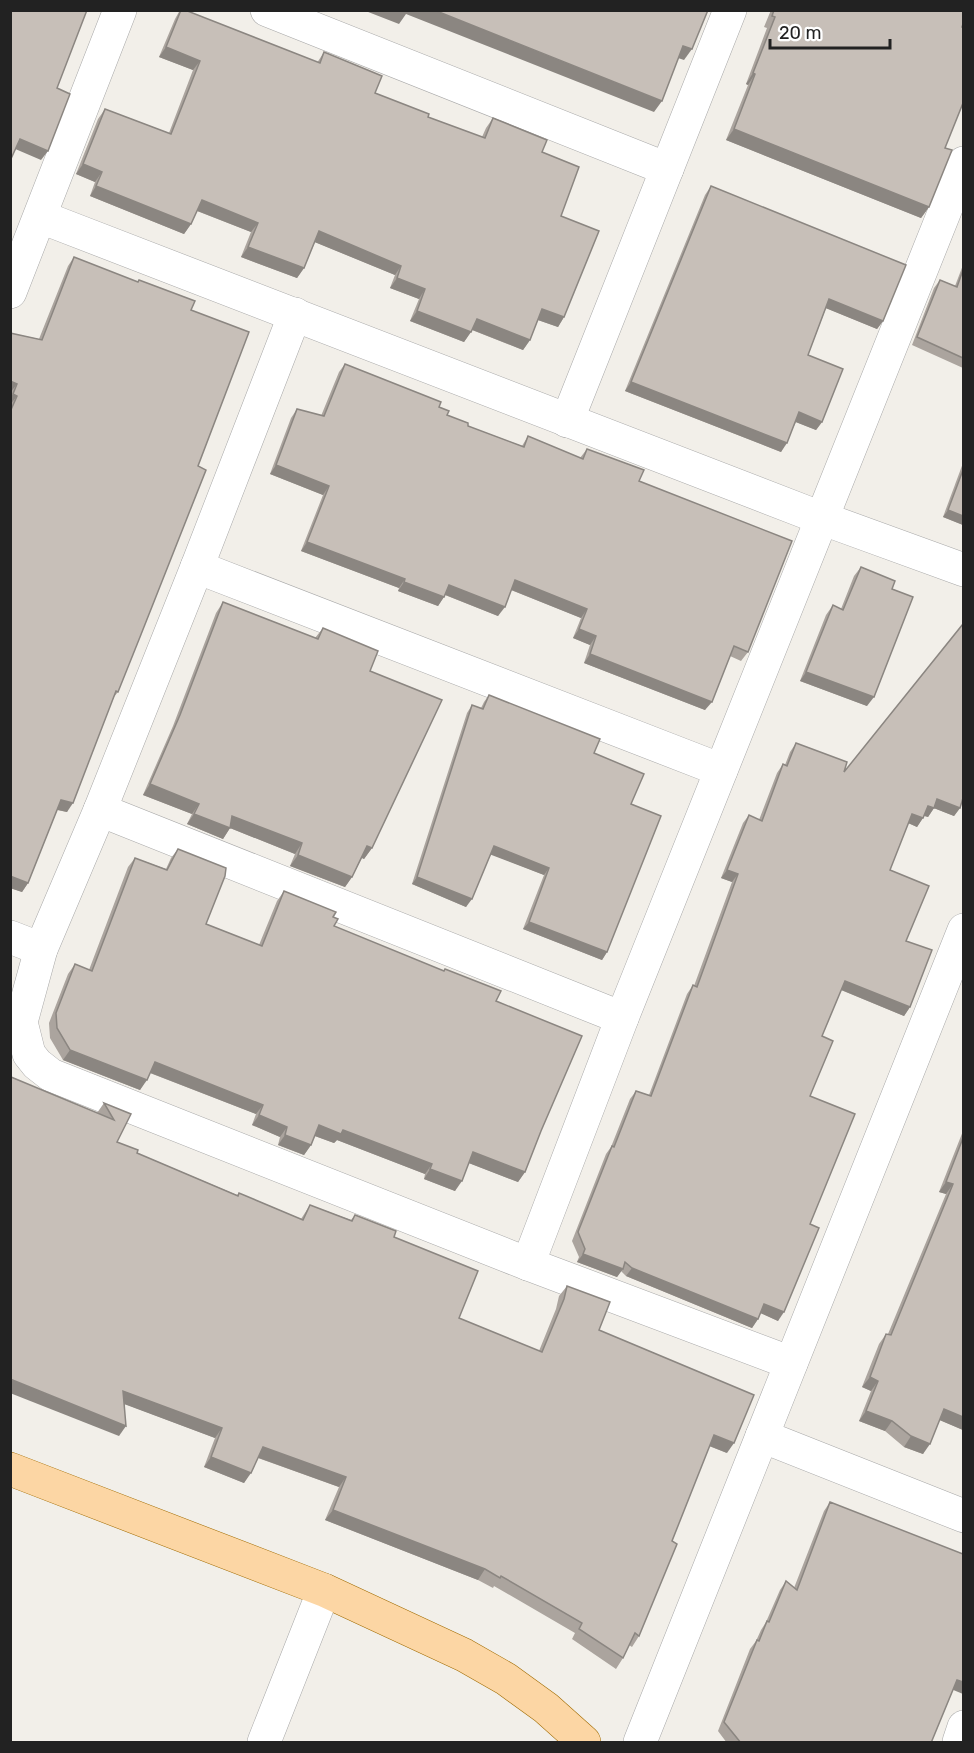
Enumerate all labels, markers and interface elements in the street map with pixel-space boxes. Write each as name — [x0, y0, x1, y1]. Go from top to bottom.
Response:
scale bar — [770, 12, 890, 50]
text: 20 m — [779, 22, 821, 44]

